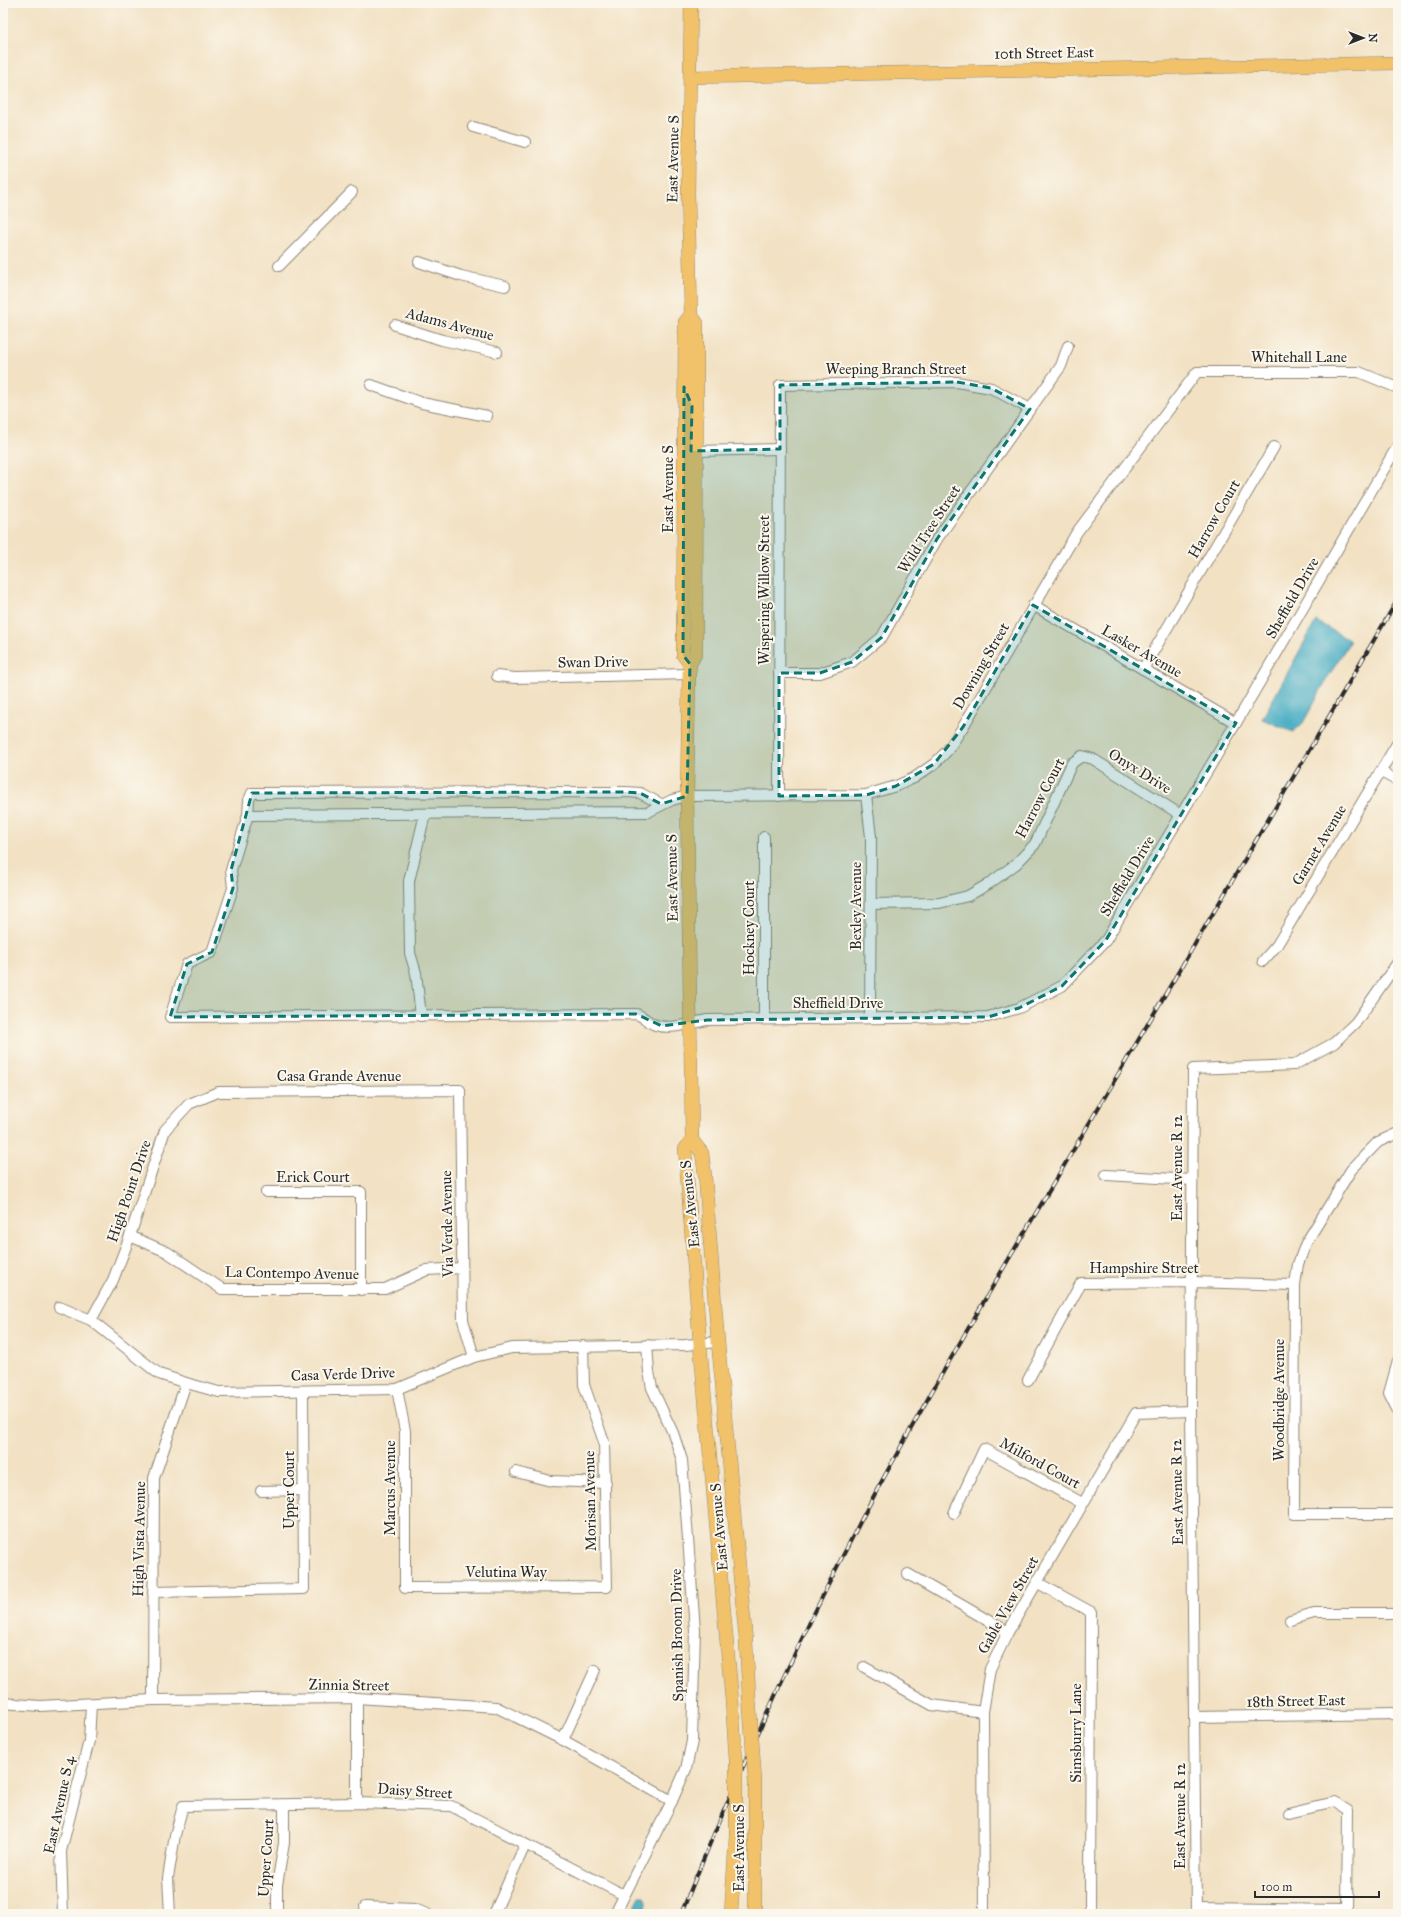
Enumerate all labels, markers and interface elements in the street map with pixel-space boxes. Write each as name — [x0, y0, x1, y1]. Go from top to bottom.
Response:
north arrow — [1343, 18, 1383, 58]
text: N — [1366, 33, 1379, 43]
street label: 10th Street East — [994, 43, 1095, 63]
street label: East Avenue S — [663, 115, 683, 203]
street label: Adams Avenue — [403, 303, 496, 344]
street label: Whitehall Lane — [1251, 348, 1347, 366]
street label: Weeping Branch Street — [825, 360, 967, 378]
street label: East Avenue S — [659, 445, 677, 533]
street label: Harrow Court — [1184, 476, 1244, 562]
street label: Wild Tree Street — [894, 481, 965, 576]
street label: Wispering Willow Street — [755, 514, 773, 665]
street label: Sheffield Drive — [1262, 554, 1322, 642]
street label: Downing Street — [949, 619, 1013, 713]
street label: Lasker Avenue — [1099, 621, 1185, 681]
street label: Swan Drive — [558, 652, 628, 672]
street label: Onyx Drive — [1105, 745, 1175, 797]
street label: Harrow Court — [1011, 754, 1069, 841]
street label: Garnet Avenue — [1288, 801, 1350, 889]
street label: Sheffield Drive — [1096, 832, 1158, 920]
street label: East Avenue S — [662, 834, 682, 922]
street label: Bexley Avenue — [847, 862, 865, 950]
street label: Hockney Court — [740, 880, 758, 976]
street label: Sheffield Drive — [793, 994, 883, 1012]
street label: Casa Grande Avenue — [277, 1067, 401, 1085]
street label: East Avenue R 12 — [1168, 1114, 1186, 1221]
street label: High Point Drive — [103, 1137, 155, 1245]
street label: East Avenue S — [676, 1159, 704, 1249]
street label: Erick Court — [276, 1168, 351, 1186]
street label: Via Verde Avenue — [437, 1170, 457, 1279]
street label: Hampshire Street — [1089, 1259, 1199, 1277]
street label: La Contempo Avenue — [225, 1263, 359, 1283]
street label: Woodbridge Avenue — [1270, 1339, 1288, 1461]
street label: Casa Verde Drive — [290, 1363, 396, 1385]
street label: Milford Court — [997, 1433, 1084, 1493]
street label: East Avenue R 12 — [1167, 1438, 1187, 1545]
street label: Marcus Avenue — [381, 1440, 399, 1536]
street label: Upper Court — [280, 1450, 298, 1529]
street label: Morisan Avenue — [580, 1450, 600, 1552]
street label: High Vista Avenue — [129, 1481, 149, 1597]
street label: East Avenue S — [706, 1482, 732, 1572]
street label: Gable View Street — [974, 1552, 1043, 1657]
street label: Velutina Way — [464, 1563, 548, 1581]
street label: Spanish Broom Drive — [667, 1568, 687, 1702]
street label: Zinnia Street — [309, 1675, 390, 1695]
street label: Simsburry Lane — [1067, 1683, 1085, 1783]
street label: 18th Street East — [1246, 1691, 1346, 1711]
street label: East Avenue S 4 — [40, 1754, 78, 1856]
street label: East Avenue R 12 — [1171, 1762, 1189, 1869]
street label: Daisy Street — [377, 1779, 454, 1803]
street label: East Avenue S — [730, 1804, 748, 1892]
street label: Upper Court — [254, 1818, 278, 1898]
scale bar — [1255, 1873, 1379, 1899]
text: 100 m — [1261, 1880, 1292, 1894]

